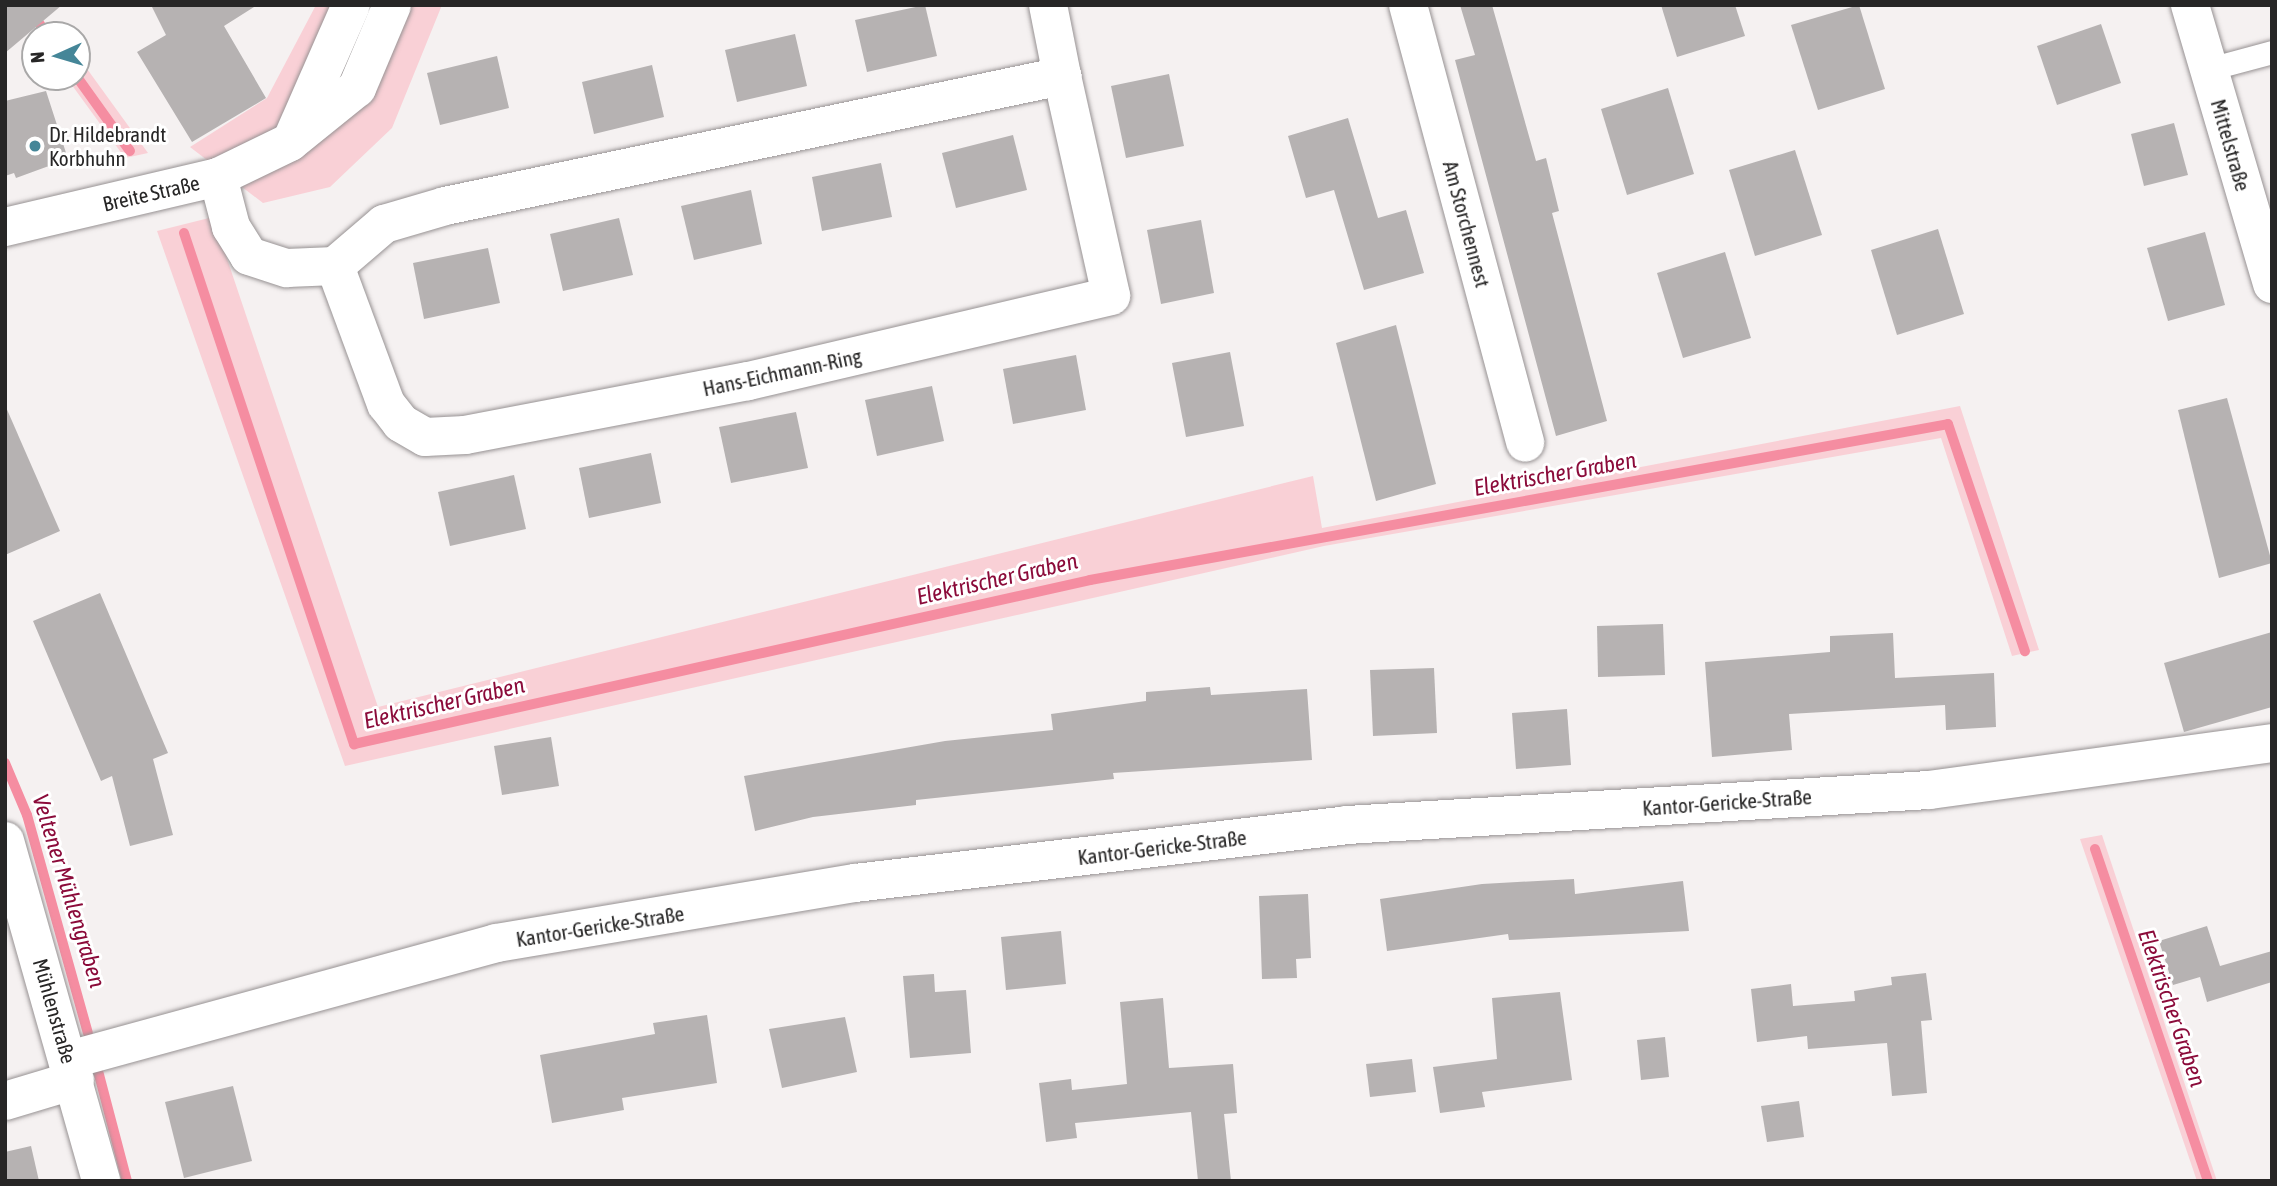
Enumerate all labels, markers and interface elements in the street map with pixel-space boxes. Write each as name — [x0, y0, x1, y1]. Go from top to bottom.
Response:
north arrow — [21, 21, 91, 91]
text: N — [26, 51, 48, 64]
street label: Mittelstraße — [2206, 96, 2256, 194]
place label: Dr. Hildebrandt Korbhuhn — [49, 121, 166, 171]
marker: Dr. Hildebrandt Korbhuhn — [27, 138, 43, 154]
street label: Am Storchennest — [1438, 158, 1496, 290]
street label: Breite Straße — [100, 170, 202, 216]
street label: Hans-Eichmann-Ring — [700, 343, 864, 401]
water label: Elektrischer Graben — [1472, 446, 1638, 502]
water label: Elektrischer Graben — [914, 547, 1080, 611]
water label: Elektrischer Graben — [361, 671, 527, 735]
street label: Kantor-Gericke-Straße — [1641, 784, 1813, 820]
water label: Veltener Mühlengraben — [26, 791, 112, 991]
street label: Kantor-Gericke-Straße — [1076, 824, 1248, 870]
street label: Kantor-Gericke-Straße — [514, 900, 686, 952]
water label: Elektrischer Graben — [2132, 926, 2212, 1090]
street label: Mühlenstraße — [28, 956, 82, 1066]

